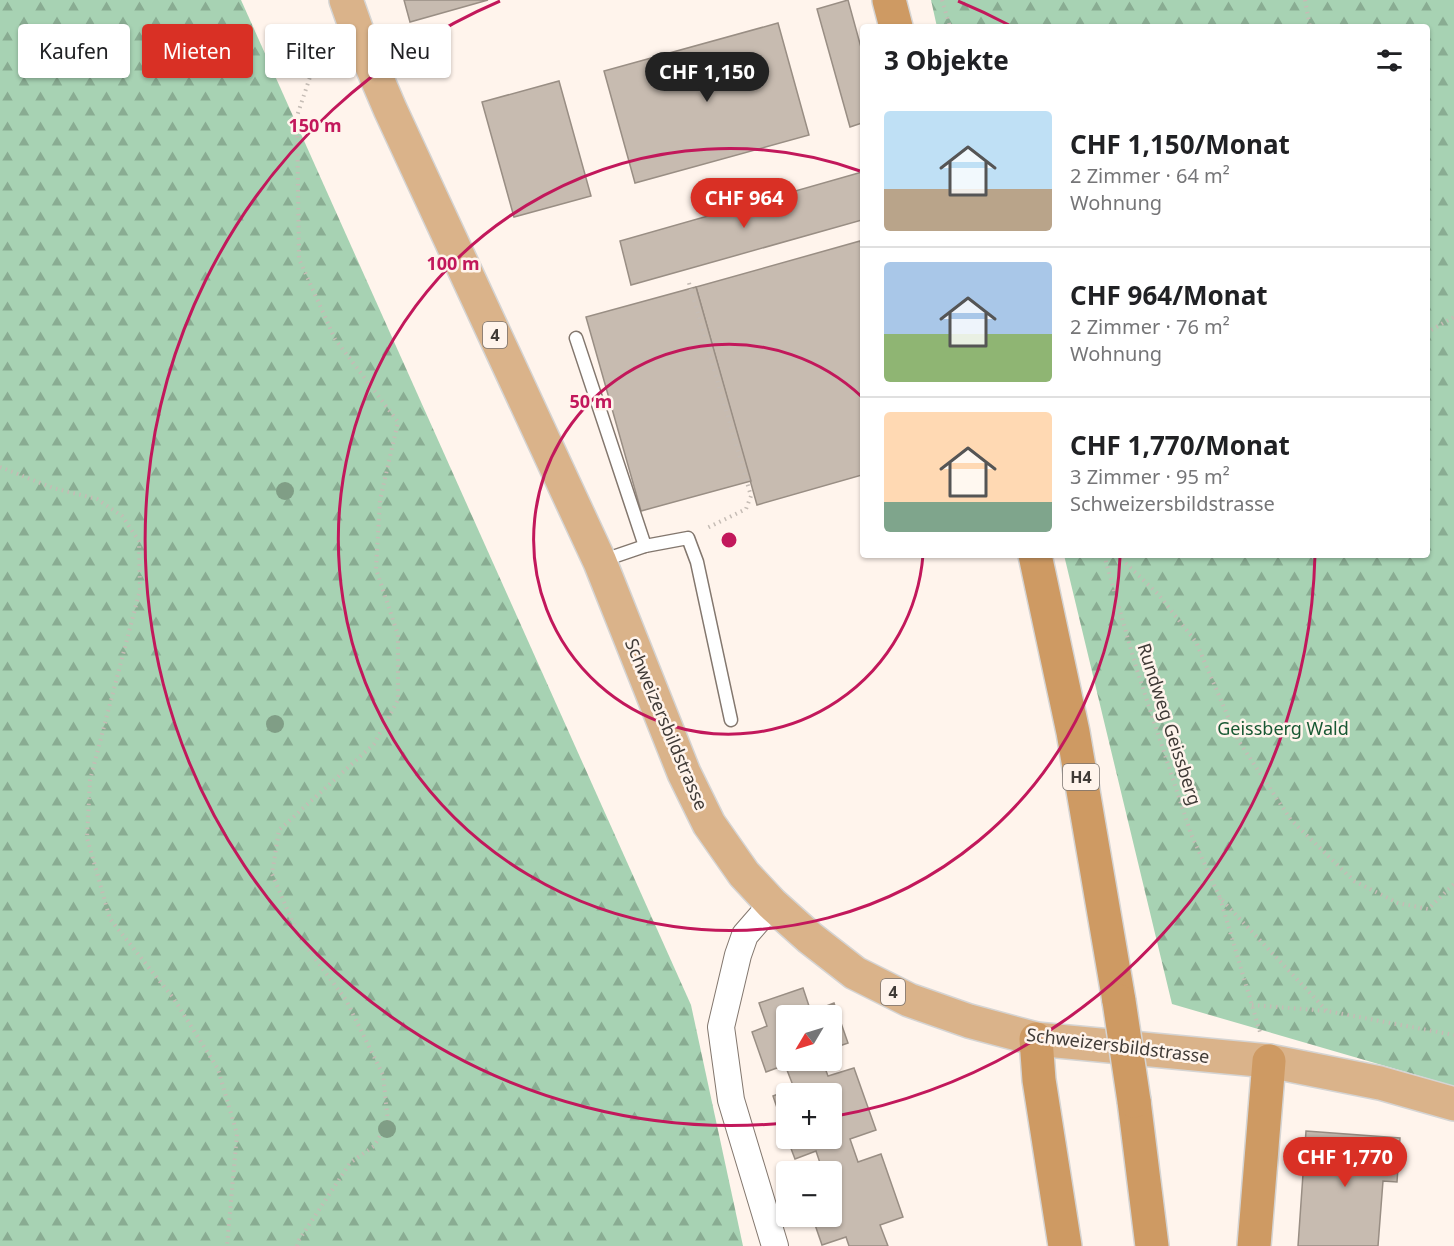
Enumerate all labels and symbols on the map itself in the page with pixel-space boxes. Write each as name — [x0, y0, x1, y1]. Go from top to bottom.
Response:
pin: CHF 1,150 — [638, 52, 776, 103]
text: 150 m — [288, 113, 342, 137]
pin: CHF 964 — [689, 178, 799, 229]
text: 100 m — [426, 251, 480, 275]
road number: 4 — [483, 322, 507, 348]
text: 50 m — [570, 389, 612, 413]
centre of rings — [719, 530, 739, 550]
street label: Schweizersbildstrasse — [620, 634, 714, 814]
street label: Rundweg Geissberg — [1132, 640, 1208, 808]
park label: Geissberg Wald — [1217, 716, 1349, 740]
road number: H4 — [1063, 764, 1099, 790]
road number: 4 — [881, 979, 905, 1005]
north arrow — [776, 1005, 842, 1071]
street label: Schweizersbildstrasse — [1025, 1022, 1211, 1068]
pin: CHF 1,770 — [1276, 1137, 1414, 1188]

